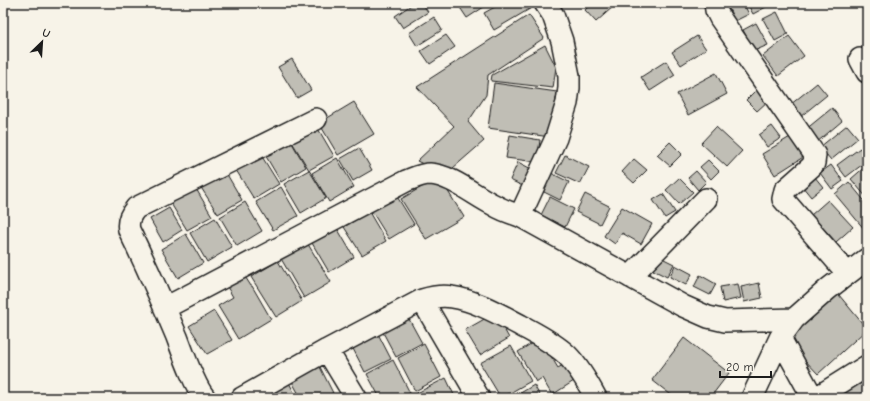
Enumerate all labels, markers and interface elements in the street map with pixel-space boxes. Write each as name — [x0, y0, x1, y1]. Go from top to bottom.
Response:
north arrow — [22, 22, 62, 62]
text: U — [40, 26, 52, 41]
scale bar — [720, 353, 771, 379]
text: 20 m — [726, 360, 754, 374]

